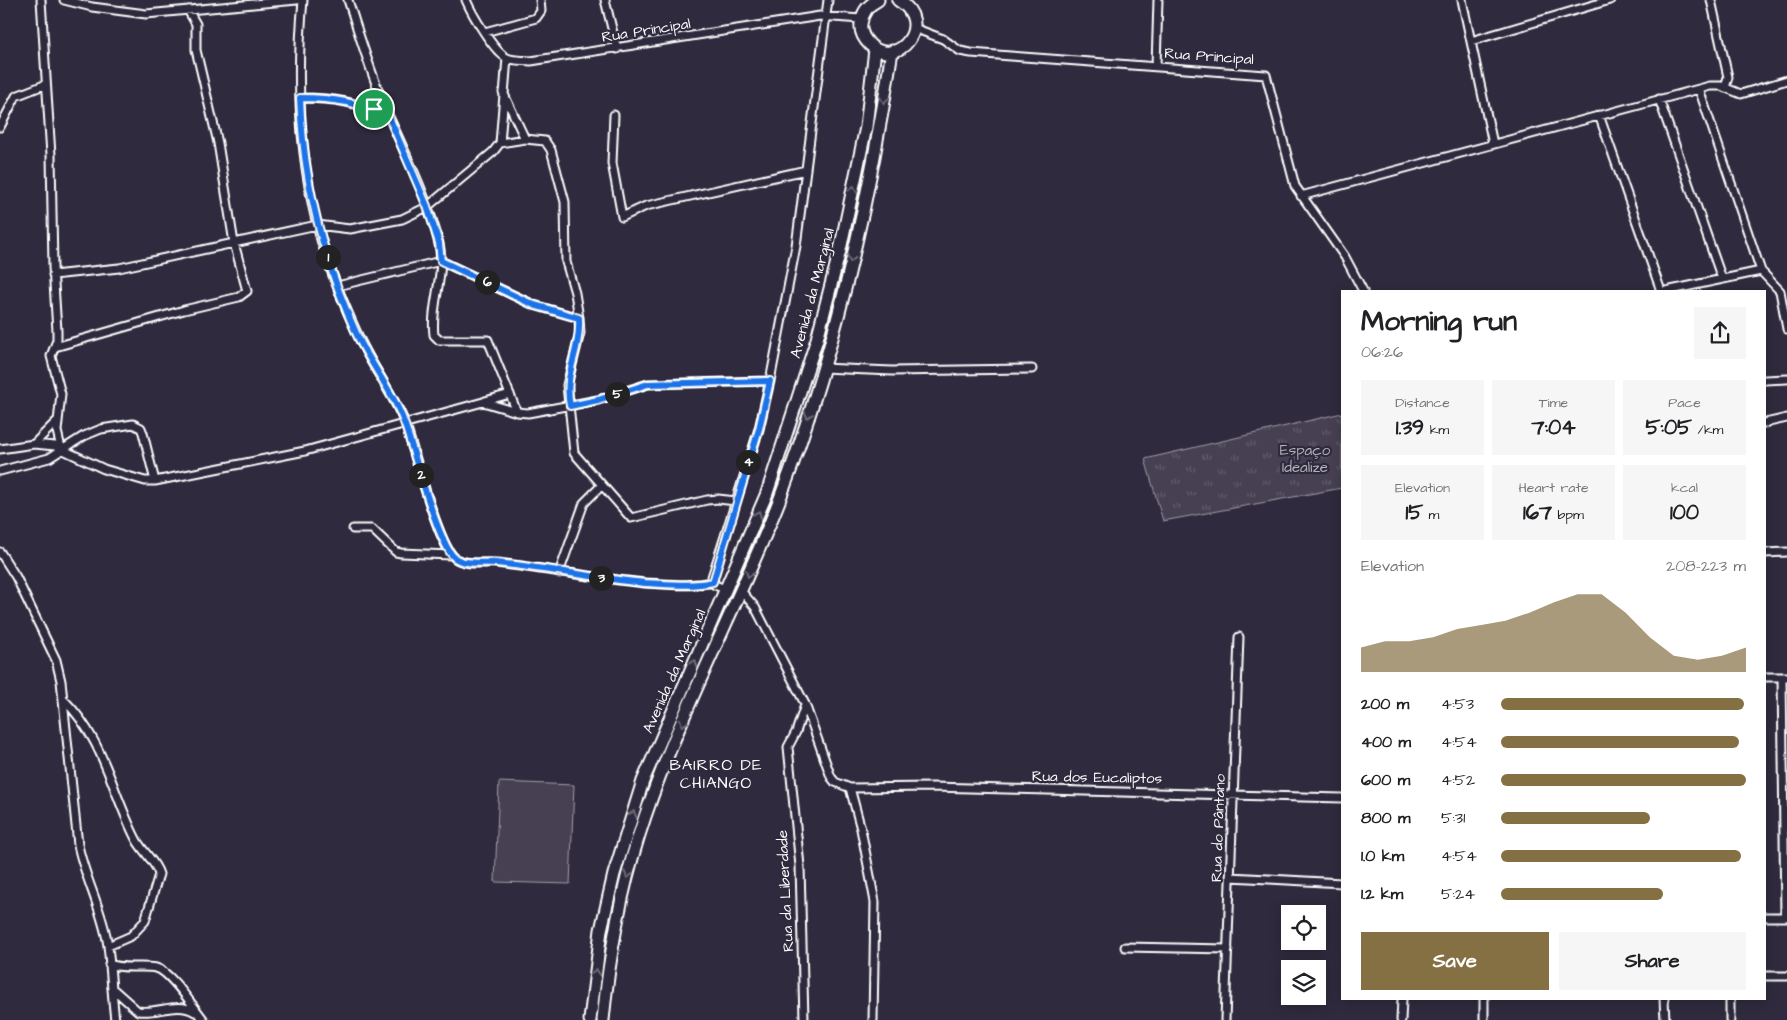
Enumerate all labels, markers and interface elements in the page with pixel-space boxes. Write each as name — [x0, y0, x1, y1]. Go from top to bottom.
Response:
street label: Rua Principal — [600, 13, 692, 48]
street label: Rua Principal — [1164, 43, 1254, 70]
pin — [353, 88, 395, 130]
icon: arrive — [360, 95, 388, 123]
one-way arrow — [880, 95, 890, 104]
one-way arrow — [848, 185, 858, 194]
street label: Avenida da Marginal — [785, 226, 841, 361]
pin: 1 — [316, 244, 340, 270]
text: 1 — [328, 247, 329, 267]
one-way arrow — [847, 254, 857, 262]
pin: 6 — [474, 270, 500, 294]
text: 6 — [483, 272, 492, 292]
text: Morning run — [1361, 302, 1517, 341]
button: share — [1694, 307, 1746, 359]
text: 06:26 — [1361, 341, 1403, 363]
pin: 5 — [604, 382, 630, 406]
text: 5 — [613, 384, 622, 404]
text: Distance — [1395, 393, 1450, 413]
text: Time — [1539, 393, 1568, 413]
text: Pace — [1668, 393, 1701, 413]
one-way arrow — [803, 410, 813, 419]
text: 1.39 — [1396, 413, 1424, 442]
text: 7:04 — [1532, 413, 1575, 442]
text: 5:05 — [1646, 413, 1692, 442]
text: km — [1424, 420, 1449, 440]
text: /km — [1692, 420, 1723, 440]
park label: Espaço Idealize — [1280, 440, 1331, 478]
pin: 4 — [736, 450, 760, 474]
text: 4 — [744, 452, 753, 472]
pin: 2 — [408, 462, 434, 488]
text: 2 — [417, 465, 426, 485]
text: Elevation — [1395, 478, 1450, 498]
text: Heart rate — [1518, 478, 1589, 498]
text: kcal — [1671, 478, 1698, 498]
text: 15 — [1405, 498, 1423, 527]
text: 167 — [1523, 498, 1552, 527]
text: 100 — [1670, 498, 1699, 527]
text: m — [1423, 505, 1440, 525]
text: bpm — [1552, 505, 1584, 525]
one-way arrow — [751, 510, 762, 519]
text: Elevation — [1361, 555, 1424, 577]
text: 208–223 m — [1666, 555, 1746, 577]
pin: 3 — [588, 566, 614, 590]
text: 3 — [598, 568, 605, 588]
one-way arrow — [745, 569, 756, 578]
street label: Avenida da Marginal — [638, 606, 712, 737]
one-way arrow — [687, 659, 698, 668]
text: 200 m — [1361, 693, 1409, 715]
text: 4:53 — [1441, 693, 1474, 715]
one-way arrow — [679, 718, 689, 726]
text: 400 m — [1361, 731, 1411, 753]
text: 4:54 — [1441, 731, 1477, 753]
district label: BAIRRO DE CHIANGO — [670, 754, 762, 794]
street label: Rua dos Eucaliptos — [1032, 766, 1163, 789]
text: 600 m — [1361, 769, 1410, 791]
text: 4:52 — [1441, 769, 1475, 791]
street label: Rua do Pântano — [1206, 773, 1231, 883]
text: 800 m — [1361, 807, 1410, 829]
text: 5:31 — [1441, 807, 1465, 829]
one-way arrow — [627, 810, 637, 818]
street label: Rua da Liberdade — [772, 830, 799, 952]
text: 1.0 km — [1361, 845, 1404, 867]
text: 4:54 — [1441, 845, 1477, 867]
one-way arrow — [624, 871, 634, 879]
text: 1.2 km — [1361, 883, 1403, 905]
text: 5:24 — [1441, 883, 1475, 905]
map controls — [1281, 905, 1326, 1005]
button: locate — [1281, 905, 1326, 950]
button: Save — [1361, 932, 1549, 990]
button: Share — [1559, 932, 1746, 990]
button: layers — [1281, 960, 1326, 1005]
one-way arrow — [590, 967, 601, 975]

